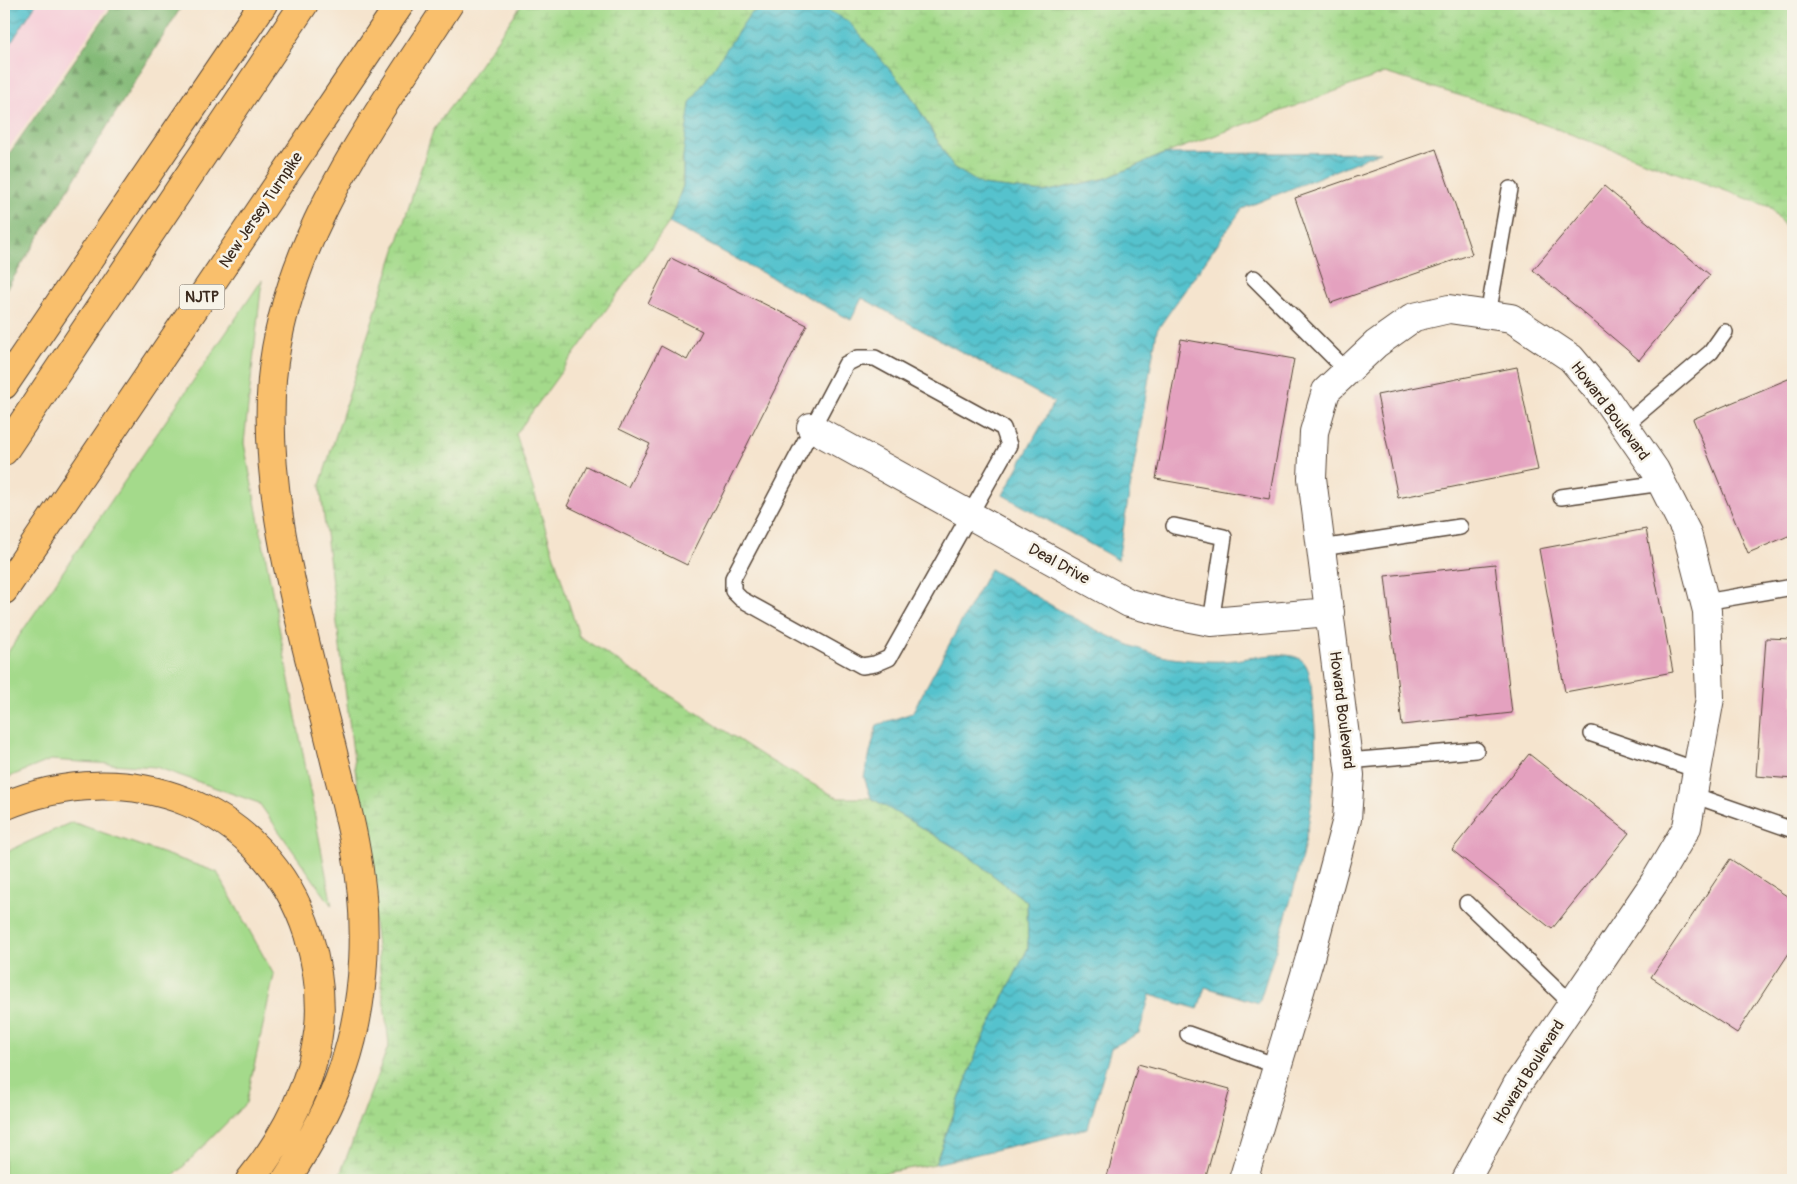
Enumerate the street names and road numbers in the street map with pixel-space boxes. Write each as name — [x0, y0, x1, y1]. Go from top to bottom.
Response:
street label: New Jersey Turnpike — [215, 148, 307, 272]
road number: NJTP — [180, 284, 224, 310]
street label: Howard Boulevard — [1566, 358, 1654, 464]
street label: Deal Drive — [1025, 539, 1093, 589]
street label: Howard Boulevard — [1325, 650, 1359, 770]
street label: Howard Boulevard — [1489, 1016, 1569, 1128]

